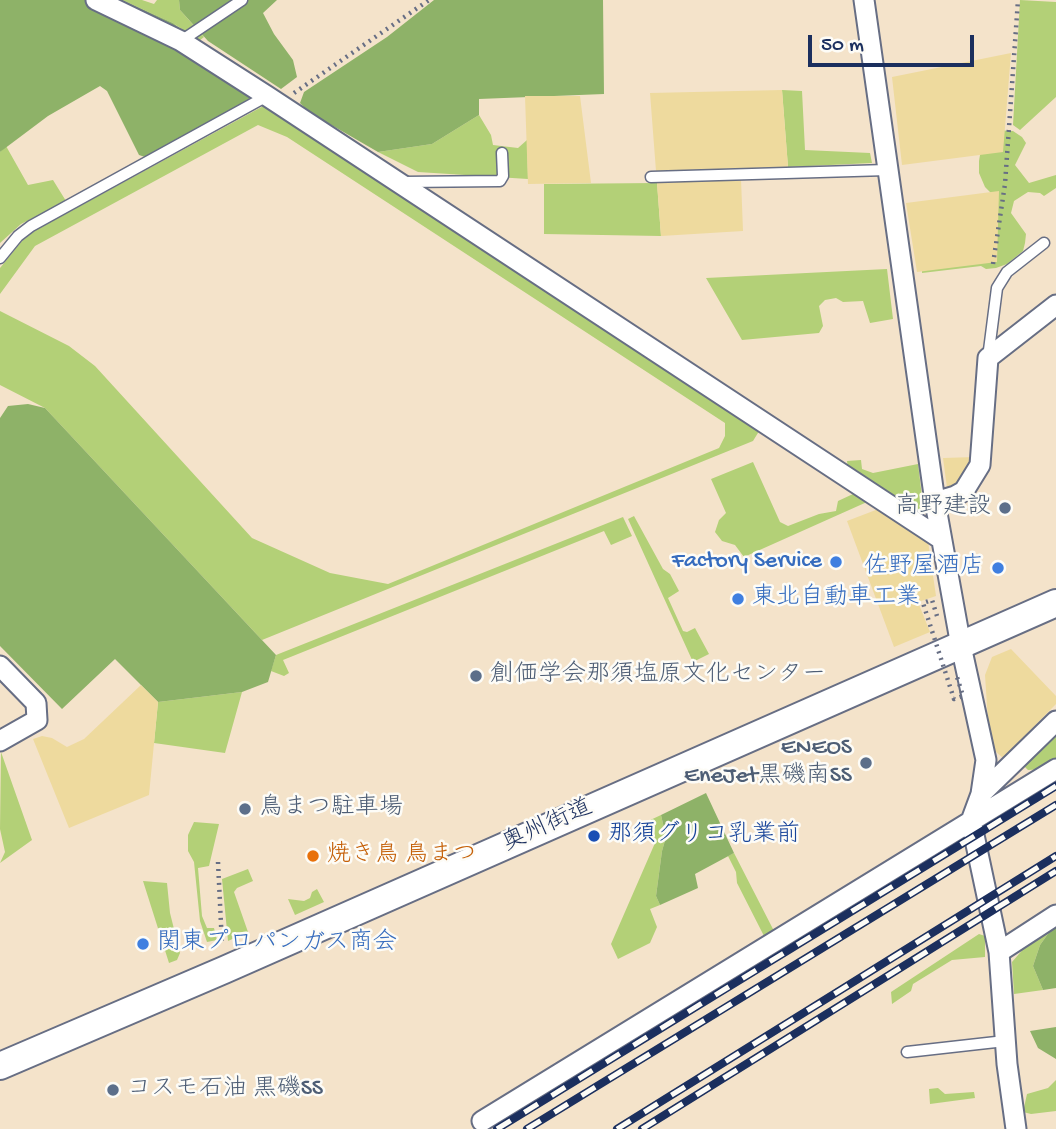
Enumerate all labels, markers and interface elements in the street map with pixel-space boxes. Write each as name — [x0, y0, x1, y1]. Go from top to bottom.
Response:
scale bar — [811, 21, 977, 65]
text: 50 m — [821, 34, 864, 59]
place label: 高野建設 — [895, 494, 991, 522]
marker: 高野建設 — [997, 500, 1013, 516]
place label: Factory Service — [672, 548, 822, 576]
marker: Factory Service — [828, 554, 844, 570]
place label: 佐野屋酒店 — [864, 554, 984, 582]
marker: 佐野屋酒店 — [990, 560, 1006, 576]
place label: 東北自動車工業 — [752, 585, 920, 613]
marker: 東北自動車工業 — [730, 591, 746, 607]
place label: 創価学会那須塩原文化センター — [490, 662, 826, 690]
marker: 創価学会那須塩原文化センター — [468, 668, 484, 684]
place label: ENEOS EneJet黒磯南SS — [684, 735, 852, 791]
marker: ENEOS EneJet黒磯南SS — [858, 755, 874, 771]
street label: 奥州街道 — [498, 794, 598, 860]
place label: 鳥まつ駐車場 — [259, 795, 403, 823]
marker: 鳥まつ駐車場 — [237, 801, 253, 817]
place label: 那須グリコ乳業前 — [608, 822, 800, 850]
marker: 那須グリコ乳業前 — [586, 828, 602, 844]
place label: 焼き鳥 鳥まつ — [327, 842, 477, 870]
marker: 焼き鳥 鳥まつ — [305, 848, 321, 864]
place label: 関東プロパンガス商会 — [157, 930, 397, 958]
marker: 関東プロパンガス商会 — [135, 936, 151, 952]
place label: コスモ石油 黒磯SS — [127, 1076, 323, 1104]
marker: コスモ石油 黒磯SS — [105, 1082, 121, 1098]

